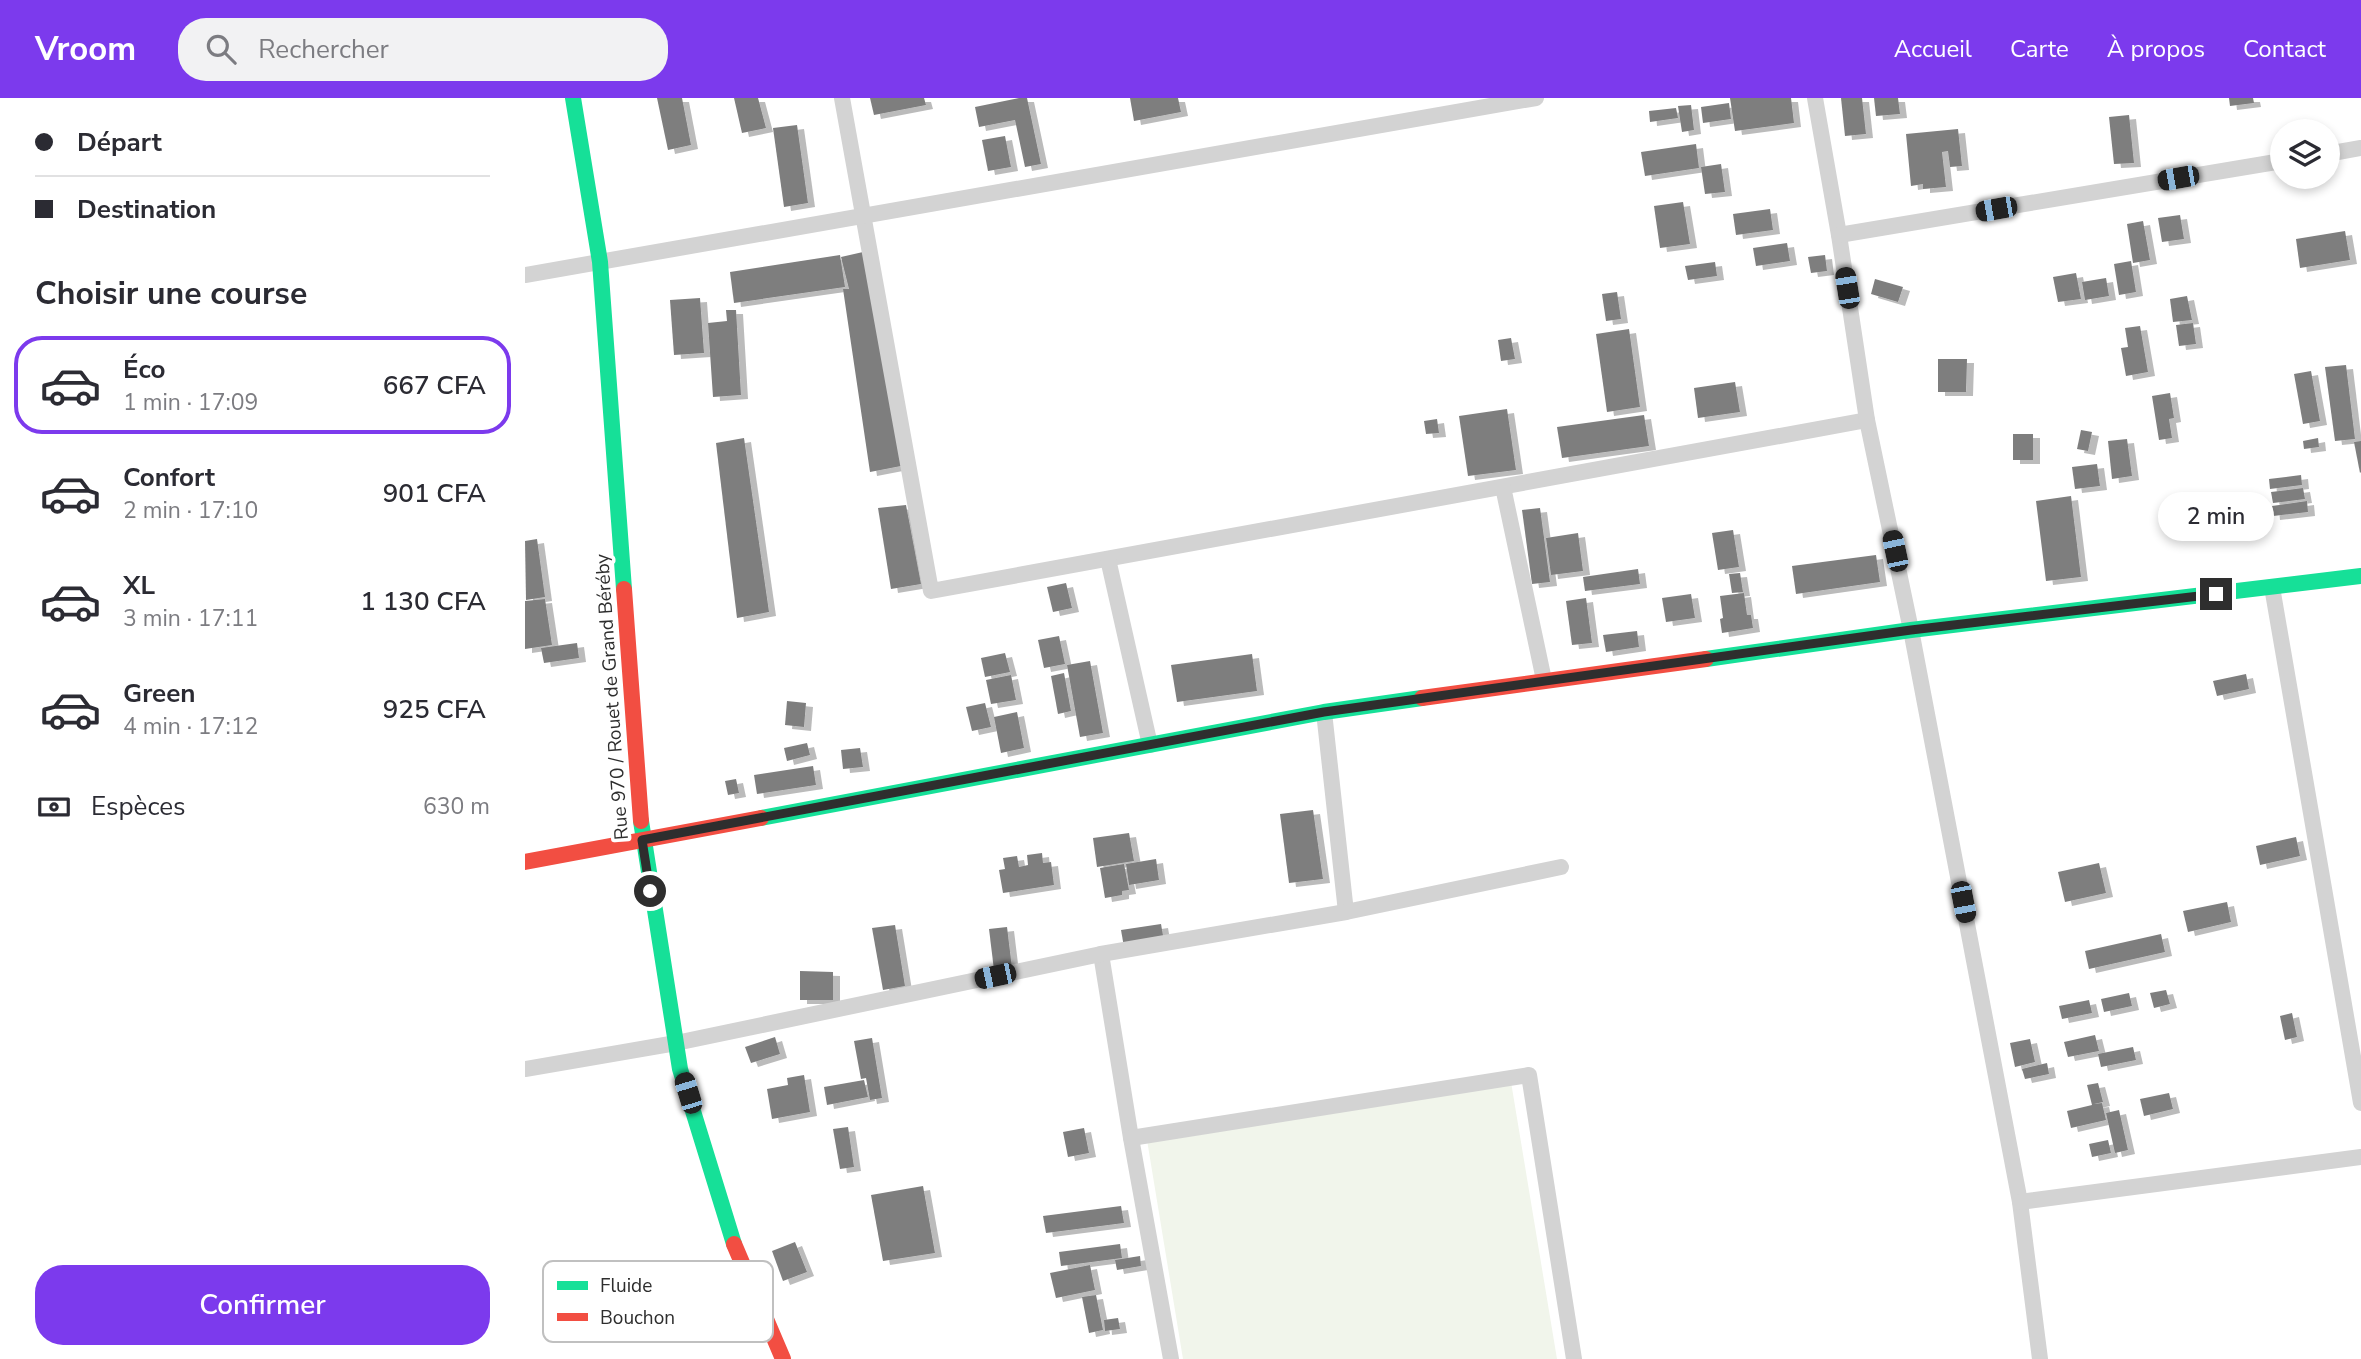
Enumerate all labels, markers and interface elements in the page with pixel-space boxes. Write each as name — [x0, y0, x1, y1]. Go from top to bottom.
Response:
search box — [178, 18, 668, 81]
text: Vroom — [35, 27, 136, 72]
icon: search — [202, 30, 240, 68]
text: Rechercher — [258, 32, 389, 67]
text: Accueil — [1894, 33, 1972, 65]
text: Carte — [2010, 33, 2069, 65]
text: À propos — [2107, 33, 2205, 65]
text: Contact — [2243, 33, 2326, 65]
map controls — [2270, 119, 2340, 189]
button: layers — [2270, 119, 2340, 189]
text: Départ — [77, 125, 162, 160]
car — [2156, 164, 2201, 192]
text: Destination — [77, 192, 216, 227]
car — [1974, 195, 2019, 223]
car — [1834, 266, 1861, 310]
text: Choisir une course — [35, 272, 307, 315]
text: Éco — [123, 352, 165, 387]
icon: car — [39, 354, 102, 417]
text: 667 CFA — [383, 368, 486, 403]
text: 1 min · 17:09 — [123, 387, 258, 418]
text: Confort — [123, 460, 215, 495]
icon: car — [39, 462, 102, 525]
text: 901 CFA — [383, 476, 486, 511]
callout: 2 min — [2158, 492, 2274, 542]
text: 2 min · 17:10 — [123, 495, 258, 526]
text: 2 min — [2187, 501, 2245, 532]
car — [1881, 528, 1910, 574]
street label: Rue 970 / Rouet de Grand Béréby — [589, 553, 635, 841]
text: XL — [123, 568, 155, 603]
icon: car — [39, 570, 102, 633]
route end — [2200, 578, 2232, 610]
text: 1 130 CFA — [360, 584, 486, 619]
text: 3 min · 17:11 — [123, 603, 258, 634]
text: Green — [123, 676, 196, 711]
icon: car — [39, 678, 102, 741]
text: 925 CFA — [383, 692, 486, 727]
text: 4 min · 17:12 — [123, 711, 258, 742]
icon: cash — [35, 788, 73, 826]
text: Espèces — [91, 789, 186, 824]
text: 630 m — [423, 791, 490, 822]
route start — [634, 875, 666, 907]
car — [1949, 879, 1978, 925]
car — [973, 961, 1018, 991]
car — [672, 1070, 705, 1116]
legend — [543, 1261, 773, 1342]
button: Confirmer — [35, 1265, 490, 1345]
text: Fluide — [600, 1273, 652, 1299]
text: Bouchon — [600, 1305, 675, 1331]

